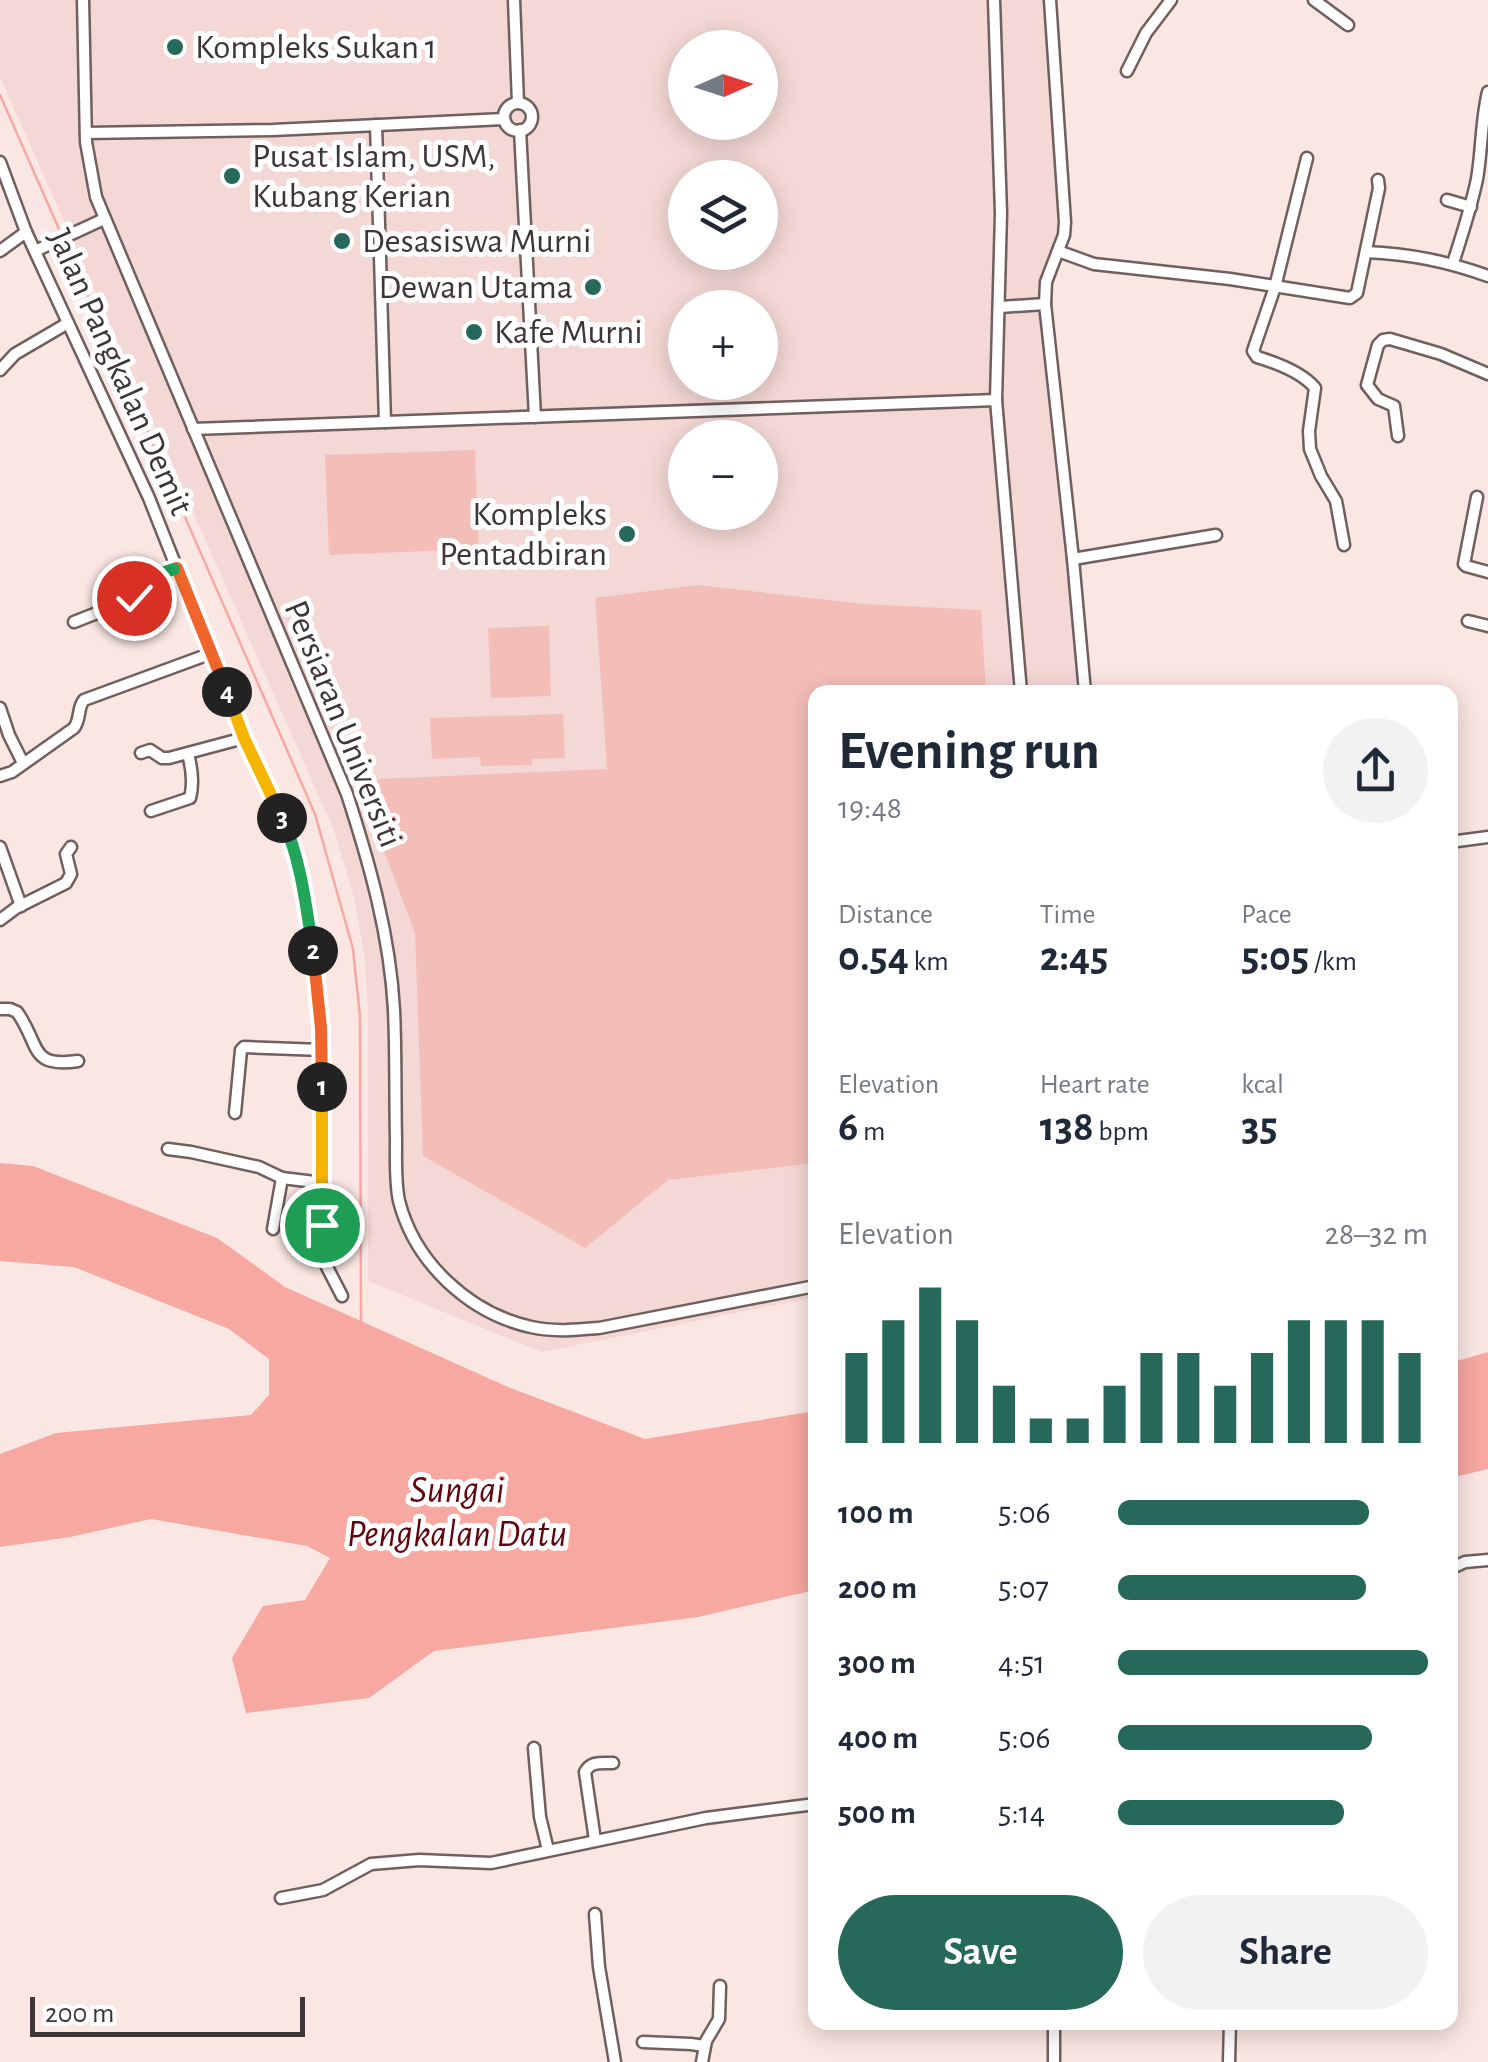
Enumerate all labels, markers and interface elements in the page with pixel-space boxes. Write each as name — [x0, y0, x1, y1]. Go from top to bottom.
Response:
place label: Kompleks Sukan 1 — [195, 30, 437, 65]
north arrow — [668, 30, 778, 140]
map controls — [668, 30, 778, 530]
marker: Kompleks Sukan 1 — [164, 36, 186, 58]
place label: Pusat Islam, USM, Kubang Kerian — [252, 139, 496, 214]
button: layers — [668, 160, 778, 270]
marker: Pusat Islam, USM, Kubang Kerian — [221, 165, 243, 187]
street label: Jalan Pangkalan Demit — [41, 224, 199, 520]
place label: Desasiswa Murni — [362, 224, 591, 259]
marker: Desasiswa Murni — [331, 230, 353, 252]
place label: Dewan Utama — [379, 270, 573, 305]
marker: Dewan Utama — [582, 276, 604, 298]
button: + — [668, 290, 778, 400]
place label: Kafe Murni — [494, 315, 643, 350]
marker: Kafe Murni — [463, 321, 485, 343]
button: − — [668, 420, 778, 530]
place label: Kompleks Pentadbiran — [439, 497, 607, 572]
marker: Kompleks Pentadbiran — [616, 523, 638, 545]
pin — [92, 556, 177, 641]
icon: check — [107, 571, 162, 626]
street label: Persiaran Universiti — [278, 596, 408, 852]
pin: 4 — [202, 667, 252, 717]
text: 4 — [220, 678, 234, 706]
button: share — [1323, 718, 1428, 823]
text: Evening run — [838, 724, 1100, 779]
text: 19:48 — [838, 792, 902, 824]
pin: 3 — [257, 793, 307, 843]
text: 3 — [276, 804, 288, 832]
text: Distance — [838, 901, 933, 929]
text: Time — [1040, 901, 1095, 929]
text: Pace — [1241, 901, 1292, 929]
pin: 2 — [288, 926, 338, 976]
text: 0.54 — [838, 936, 909, 978]
text: 2:45 — [1040, 936, 1108, 978]
text: 5:05 — [1241, 936, 1309, 978]
text: 2 — [306, 937, 320, 965]
text: km — [909, 948, 949, 976]
text: /km — [1309, 948, 1357, 976]
pin: 1 — [297, 1062, 347, 1112]
text: Elevation — [838, 1071, 939, 1099]
text: Heart rate — [1040, 1071, 1150, 1099]
text: kcal — [1241, 1071, 1284, 1099]
text: 1 — [317, 1073, 327, 1101]
text: 6 — [838, 1106, 858, 1148]
text: 138 — [1040, 1106, 1094, 1148]
text: 35 — [1241, 1106, 1278, 1148]
text: m — [858, 1118, 885, 1146]
text: bpm — [1094, 1118, 1149, 1146]
pin — [280, 1183, 365, 1268]
icon: arrive — [295, 1198, 350, 1253]
text: Elevation — [838, 1218, 954, 1250]
text: 28–32 m — [1324, 1218, 1428, 1250]
water label: Sungai Pengkalan Datu — [347, 1472, 567, 1554]
text: 100 m — [838, 1497, 914, 1529]
text: 5:06 — [998, 1497, 1051, 1529]
text: 200 m — [838, 1572, 917, 1604]
text: 5:07 — [998, 1572, 1049, 1604]
text: 300 m — [838, 1647, 916, 1679]
text: 4:51 — [998, 1647, 1045, 1679]
text: 400 m — [838, 1722, 918, 1754]
text: 5:06 — [998, 1722, 1051, 1754]
text: 500 m — [838, 1797, 916, 1829]
text: 5:14 — [998, 1797, 1045, 1829]
button: Save — [838, 1895, 1123, 2010]
button: Share — [1143, 1895, 1428, 2010]
scale bar — [30, 1992, 305, 2036]
text: 200 m — [45, 2000, 114, 2028]

